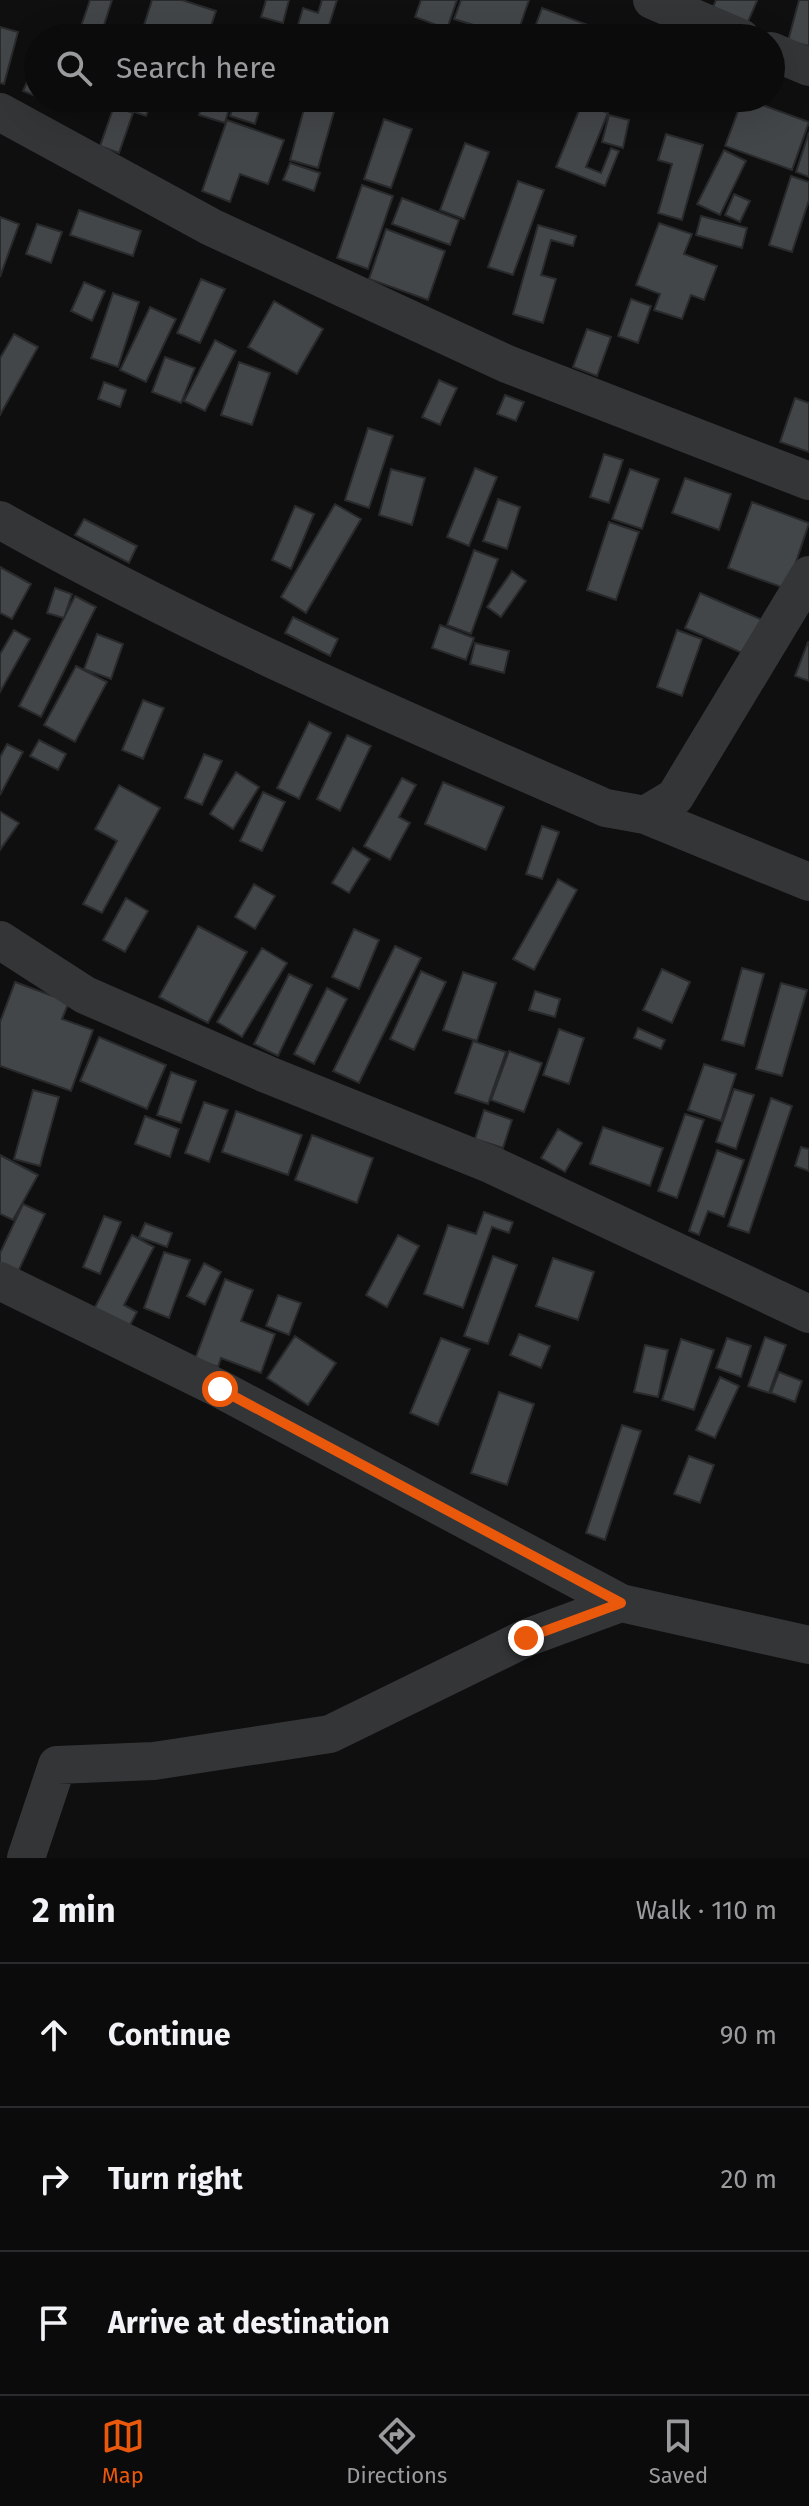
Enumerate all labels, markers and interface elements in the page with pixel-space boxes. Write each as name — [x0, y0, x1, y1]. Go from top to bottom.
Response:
search box — [24, 24, 785, 112]
icon: search — [52, 46, 96, 90]
text: Search here — [116, 50, 276, 86]
route start — [202, 1371, 238, 1407]
route end — [508, 1620, 544, 1656]
text: 2 min — [32, 1890, 116, 1931]
text: Walk · 110 m — [636, 1895, 777, 1926]
icon: ahead — [32, 2013, 76, 2057]
text: Continue — [108, 2017, 231, 2053]
text: 90 m — [720, 2020, 777, 2051]
icon: right — [32, 2157, 76, 2201]
text: Turn right — [108, 2161, 243, 2197]
text: 20 m — [720, 2164, 777, 2195]
icon: arrive — [32, 2301, 76, 2345]
text: Arrive at destination — [108, 2305, 390, 2341]
tab: Map — [101, 2414, 145, 2489]
tab: Directions — [346, 2414, 447, 2489]
tab: Saved — [649, 2414, 708, 2489]

